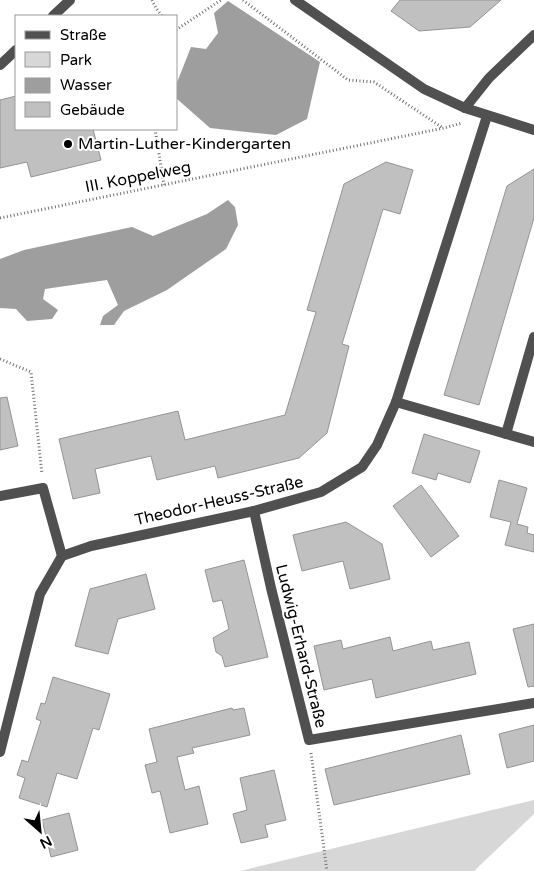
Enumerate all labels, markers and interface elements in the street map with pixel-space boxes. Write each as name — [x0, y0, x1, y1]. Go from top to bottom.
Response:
legend — [15, 15, 178, 130]
text: Straße — [60, 26, 106, 44]
text: Park — [60, 51, 92, 69]
text: Wasser — [60, 76, 112, 94]
text: Gebäude — [60, 101, 125, 119]
place label: Martin-Luther-Kindergarten — [78, 134, 291, 154]
marker: Martin-Luther-Kindergarten — [62, 138, 74, 150]
street label: III. Koppelweg — [83, 157, 193, 197]
street label: Theodor-Heuss-Straße — [133, 472, 305, 530]
street label: Ludwig-Erhard-Straße — [271, 562, 331, 730]
north arrow — [15, 806, 65, 856]
text: N — [37, 832, 55, 852]

